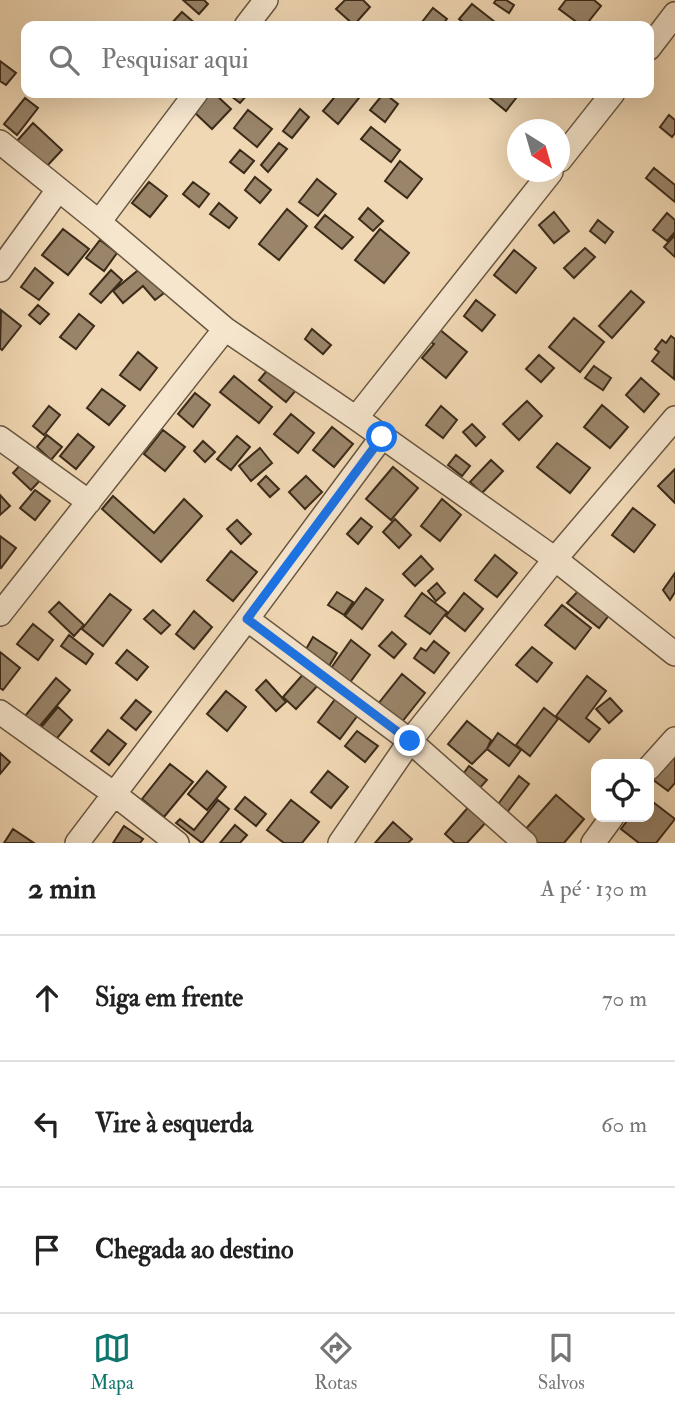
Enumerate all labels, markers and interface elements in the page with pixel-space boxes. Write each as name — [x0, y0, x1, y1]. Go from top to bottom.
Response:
search box — [21, 21, 654, 98]
icon: search — [45, 41, 83, 79]
text: Pesquisar aqui — [101, 44, 249, 76]
north arrow — [507, 119, 570, 182]
route start — [366, 421, 397, 452]
route end — [394, 725, 425, 756]
map controls — [591, 759, 654, 822]
button: locate — [591, 759, 654, 822]
text: 2 min — [28, 870, 96, 907]
text: A pé · 130 m — [541, 874, 647, 903]
icon: ahead — [28, 979, 66, 1017]
text: Siga em frente — [95, 982, 243, 1014]
text: 70 m — [602, 984, 647, 1013]
icon: left — [28, 1105, 66, 1143]
text: Vire à esquerda — [95, 1108, 253, 1140]
text: 60 m — [601, 1110, 647, 1139]
icon: arrive — [28, 1231, 66, 1269]
text: Chegada ao destino — [95, 1234, 293, 1266]
tab: Mapa — [90, 1329, 134, 1395]
tab: Rotas — [314, 1329, 357, 1395]
tab: Salvos — [538, 1329, 585, 1395]

